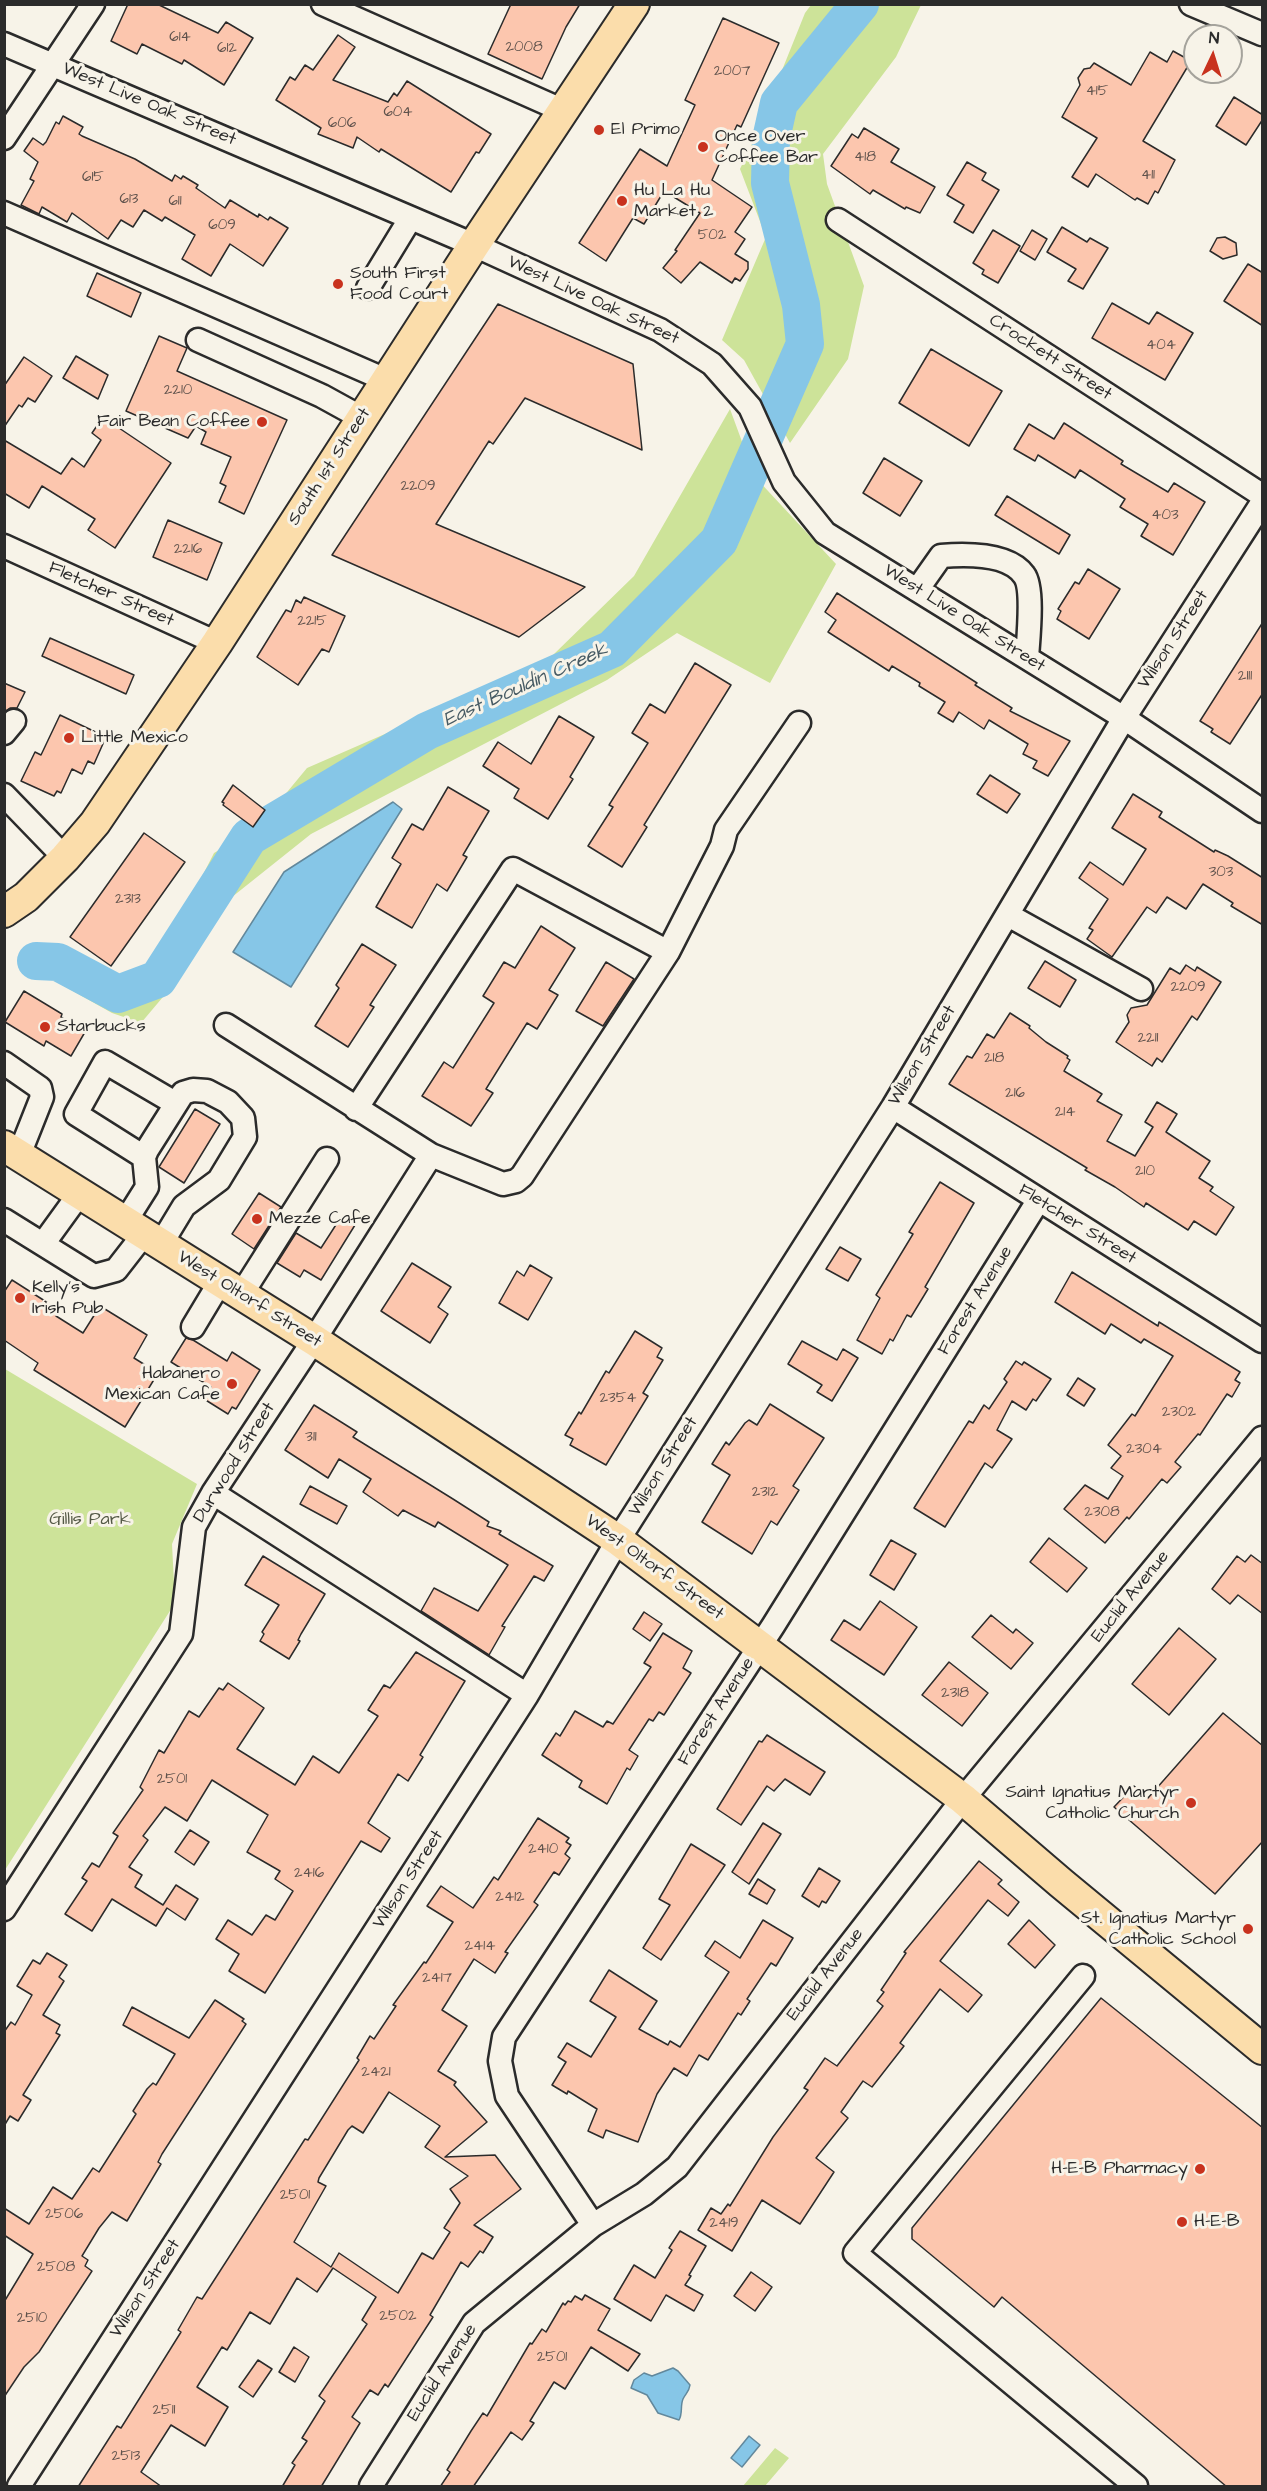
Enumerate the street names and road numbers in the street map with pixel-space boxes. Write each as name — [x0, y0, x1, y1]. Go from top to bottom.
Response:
street label: West Live Oak Street — [59, 59, 239, 151]
street label: West Live Oak Street — [504, 252, 682, 350]
street label: Crockett Street — [984, 310, 1116, 406]
street label: South 1st Street — [284, 404, 376, 530]
street label: Fletcher Street — [45, 558, 177, 632]
street label: West Live Oak Street — [879, 560, 1049, 678]
street label: Wilson Street — [1134, 587, 1214, 693]
street label: Wilson Street — [885, 1002, 961, 1110]
street label: Fletcher Street — [1014, 1180, 1140, 1270]
street label: Forest Avenue — [934, 1243, 1018, 1359]
street label: West Oltorf Street — [173, 1247, 325, 1353]
street label: Durwood Street — [189, 1399, 281, 1527]
street label: Wilson Street — [625, 1413, 703, 1521]
street label: West Oltorf Street — [581, 1511, 727, 1625]
street label: Euclid Avenue — [1087, 1547, 1175, 1647]
street label: Forest Avenue — [674, 1654, 760, 1770]
street label: Wilson Street — [369, 1827, 449, 1933]
street label: Euclid Avenue — [783, 1924, 869, 2026]
street label: Wilson Street — [106, 2236, 186, 2342]
street label: Euclid Avenue — [404, 2320, 482, 2426]

